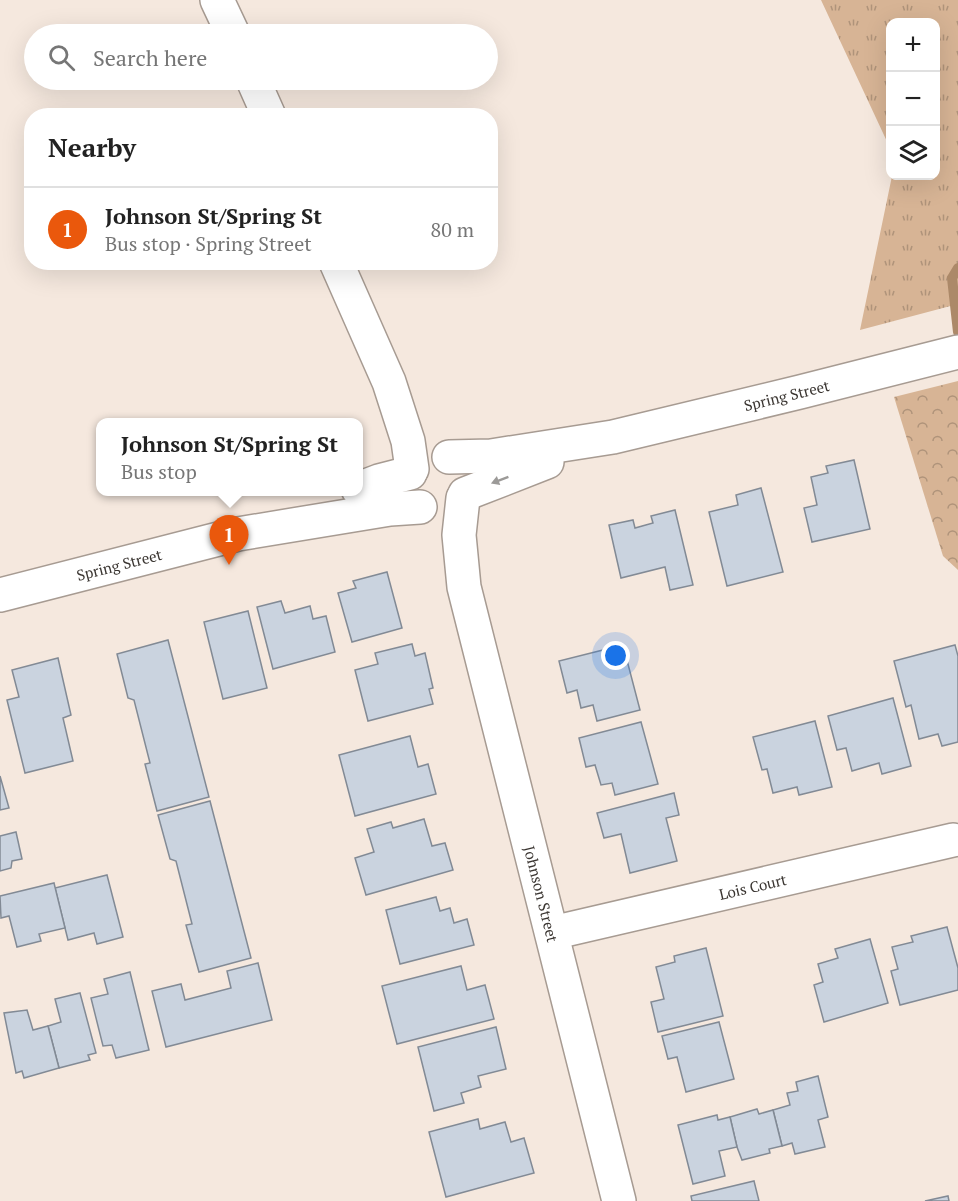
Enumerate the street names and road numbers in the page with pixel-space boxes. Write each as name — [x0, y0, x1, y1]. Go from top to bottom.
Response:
street label: Spring Street — [742, 375, 832, 415]
street label: Spring Street — [74, 544, 164, 585]
street label: Johnson Street — [520, 844, 563, 945]
street label: Lois Court — [717, 869, 789, 904]

